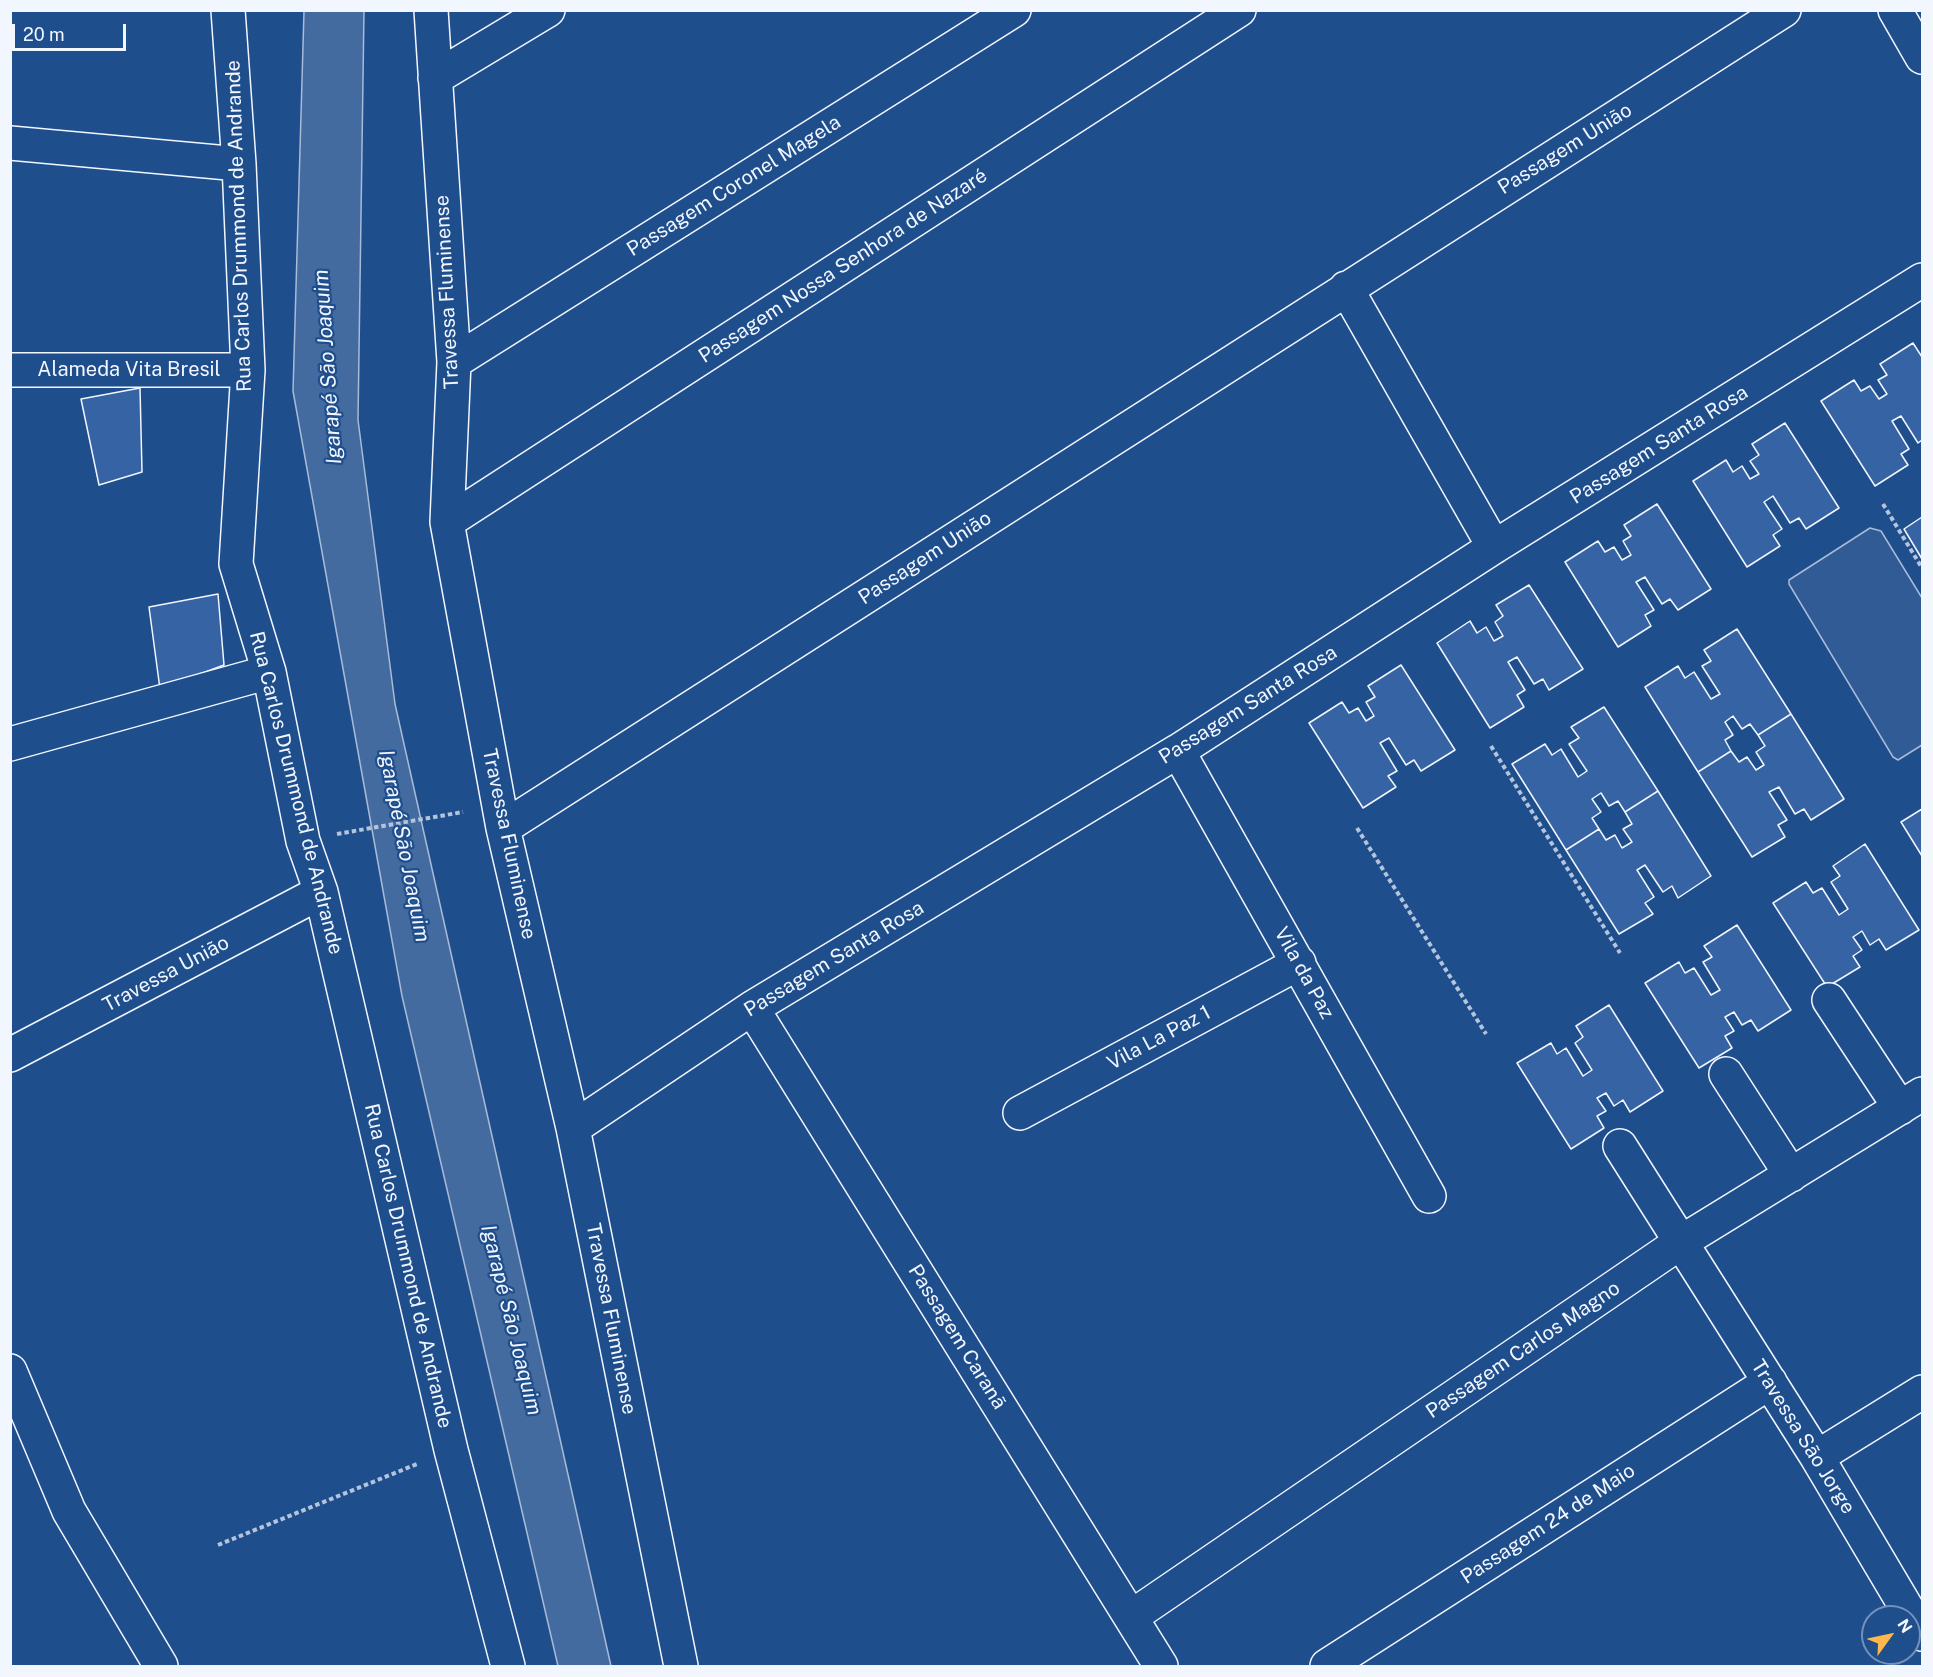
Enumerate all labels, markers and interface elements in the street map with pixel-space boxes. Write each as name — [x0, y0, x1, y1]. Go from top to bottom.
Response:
scale bar — [15, 12, 129, 50]
text: 20 m — [23, 24, 65, 45]
street label: Rua Carlos Drummond de Andrande — [221, 60, 257, 392]
street label: Passagem União — [1494, 98, 1636, 200]
street label: Passagem Coronel Magela — [623, 110, 845, 262]
street label: Passagem Nossa Senhora de Nazaré — [694, 164, 992, 368]
street label: Travessa Fluminense — [430, 194, 464, 390]
water label: Igarapé São Joaquim — [309, 269, 347, 465]
street label: Alameda Vita Bresil — [37, 358, 221, 382]
street label: Passagem Santa Rosa — [1566, 380, 1752, 510]
street label: Passagem União — [854, 506, 996, 610]
street label: Rua Carlos Drummond de Andrande — [244, 629, 348, 957]
street label: Passagem Santa Rosa — [1155, 640, 1341, 770]
street label: Travessa Fluminense — [477, 747, 541, 941]
water label: Igarapé São Joaquim — [373, 748, 435, 944]
street label: Passagem Santa Rosa — [740, 896, 928, 1022]
street label: Vila da Paz — [1269, 923, 1339, 1023]
street label: Travessa União — [99, 931, 233, 1017]
street label: Vila La Paz 1 — [1103, 1001, 1215, 1075]
street label: Rua Carlos Drummond de Andrande — [359, 1102, 457, 1430]
street label: Travessa Fluminense — [581, 1221, 641, 1417]
water label: Igarapé São Joaquim — [475, 1222, 547, 1418]
street label: Passagem Caranã — [903, 1260, 1011, 1414]
street label: Passagem Carlos Magno — [1421, 1276, 1625, 1424]
street label: Travessa São Jorge — [1746, 1355, 1860, 1519]
street label: Passagem 24 de Maio — [1456, 1459, 1640, 1589]
north arrow — [1861, 1605, 1921, 1665]
text: N — [1893, 1616, 1916, 1636]

